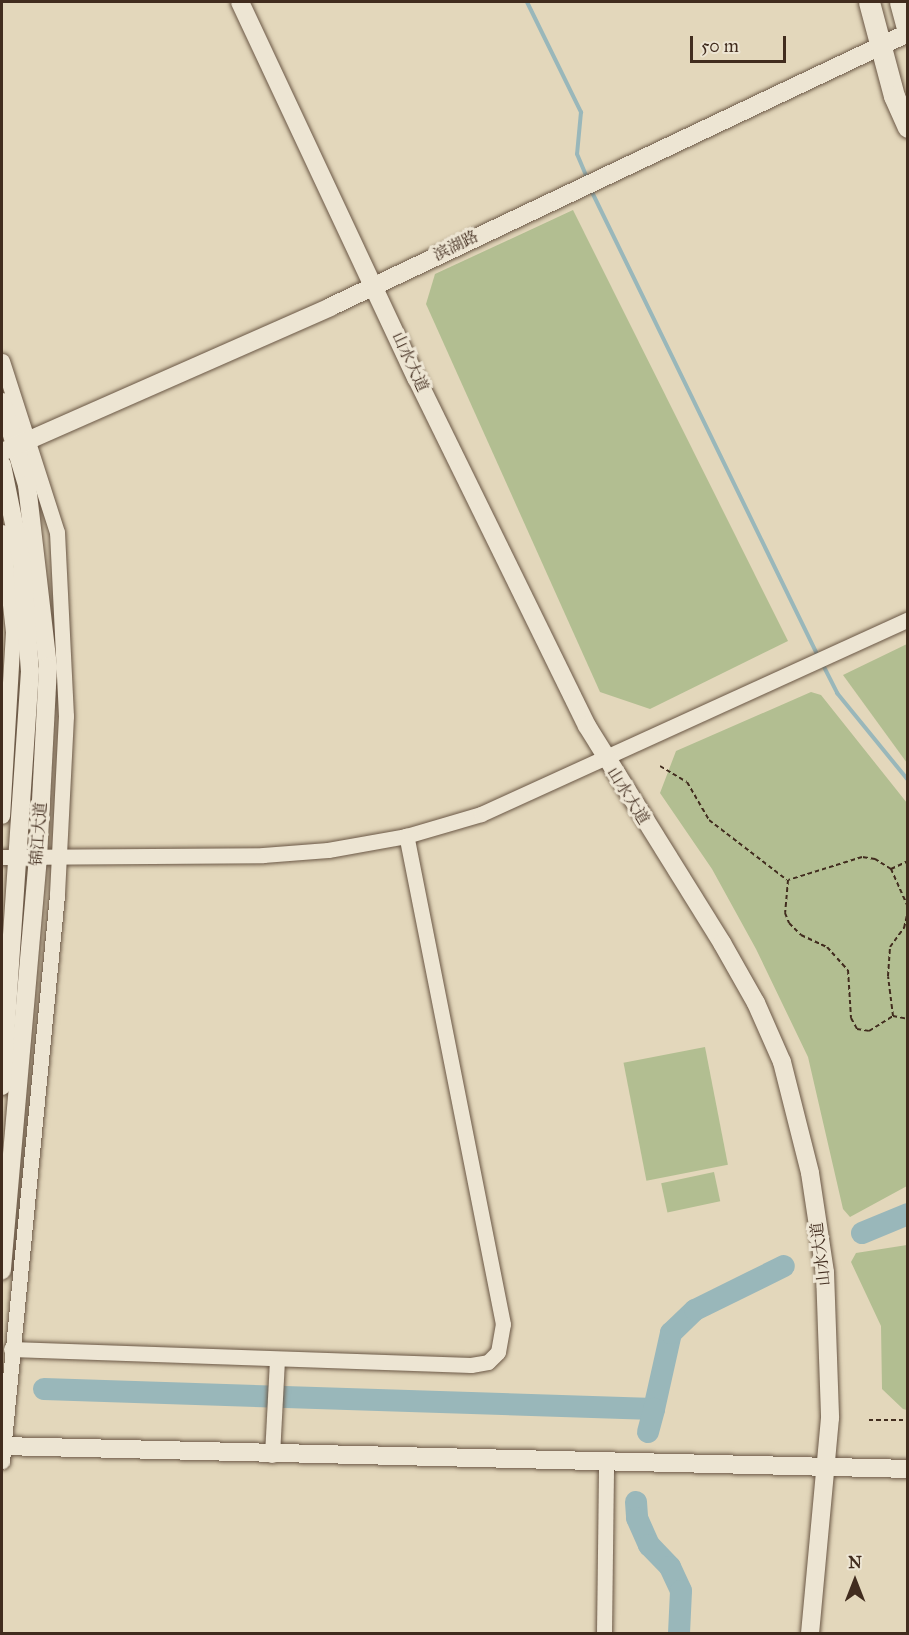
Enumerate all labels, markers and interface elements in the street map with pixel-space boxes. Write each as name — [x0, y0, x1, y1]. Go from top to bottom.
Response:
scale bar — [693, 24, 789, 62]
text: 50 m — [701, 35, 739, 57]
street label: 滨湖路 — [430, 227, 482, 265]
street label: 山水大道 — [388, 329, 432, 395]
street label: 山水大道 — [603, 764, 653, 828]
street label: 锦江大道 — [27, 801, 51, 867]
street label: 山水大道 — [808, 1221, 834, 1287]
north arrow — [825, 1551, 885, 1611]
text: N — [848, 1553, 862, 1572]

